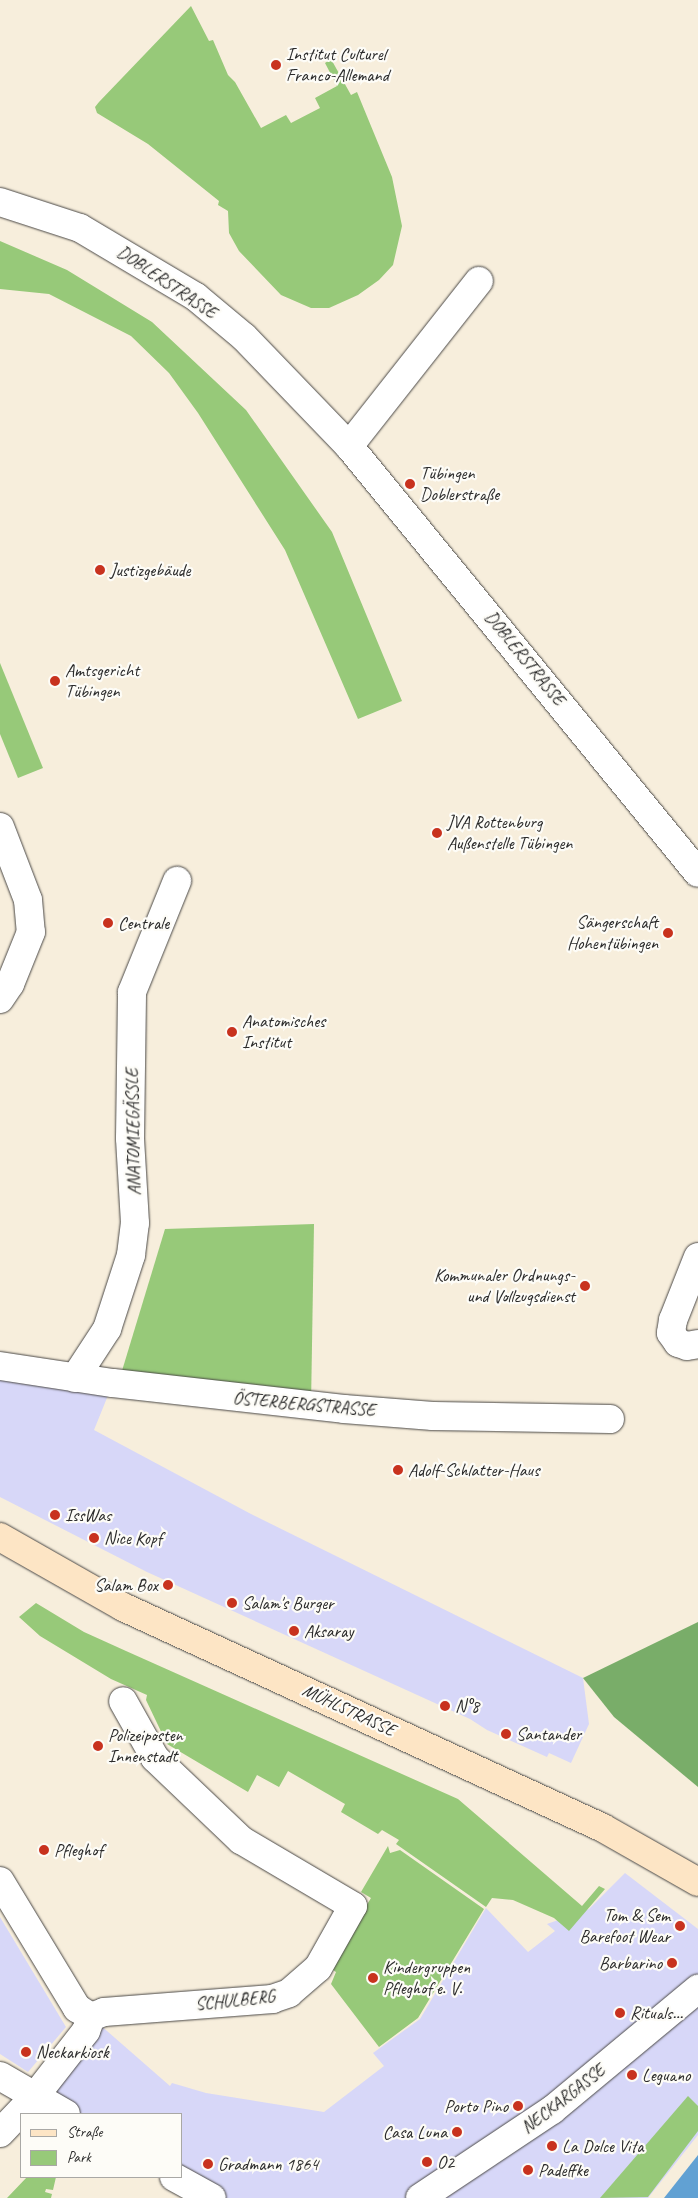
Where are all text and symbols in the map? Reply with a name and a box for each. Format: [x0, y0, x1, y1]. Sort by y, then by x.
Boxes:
place label: Institut Culturel Franco-Allemand [286, 44, 389, 86]
marker: Institut Culturel Franco-Allemand [270, 59, 282, 71]
street label: DOBLERSTRASSE [113, 241, 221, 323]
place label: Tübingen Doblerstraße [420, 463, 499, 506]
marker: Tübingen Doblerstraße [404, 478, 416, 490]
place label: Justizgebäude [110, 559, 190, 581]
marker: Justizgebäude [94, 564, 106, 576]
street label: DOBLERSTRASSE [480, 606, 570, 710]
place label: Amtsgericht Tübingen [65, 660, 139, 702]
marker: Amtsgericht Tübingen [49, 675, 61, 687]
place label: JVA Rottenburg Außenstelle Tübingen [447, 812, 572, 854]
marker: JVA Rottenburg Außenstelle Tübingen [431, 827, 443, 839]
place label: Centrale [118, 912, 169, 934]
place label: Sängerschaft Hohentübingen [567, 912, 658, 954]
marker: Centrale [102, 917, 114, 929]
marker: Sängerschaft Hohentübingen [662, 927, 674, 939]
place label: Anatomisches Institut [242, 1011, 325, 1054]
marker: Anatomisches Institut [226, 1026, 238, 1038]
street label: ANATOMIEGÄSSLE [121, 1068, 145, 1196]
place label: Kommunaler Ordnungs- und Vollzugsdienst [434, 1265, 575, 1308]
marker: Kommunaler Ordnungs- und Vollzugsdienst [579, 1280, 591, 1292]
street label: ÖSTERBERGSTRASSE [232, 1387, 376, 1421]
place label: Adolf-Schlatter-Haus [408, 1459, 539, 1481]
marker: Adolf-Schlatter-Haus [392, 1464, 404, 1476]
place label: IssWas [65, 1504, 111, 1526]
marker: IssWas [49, 1509, 61, 1521]
place label: Nice Kopf [104, 1527, 162, 1549]
marker: Nice Kopf [88, 1532, 100, 1544]
place label: Salam Box [94, 1574, 158, 1596]
marker: Salam Box [162, 1579, 174, 1591]
place label: Salam's Burger [242, 1592, 334, 1614]
marker: Salam's Burger [226, 1597, 238, 1609]
place label: Aksaray [304, 1620, 353, 1642]
marker: Aksaray [288, 1625, 300, 1637]
street label: MÜHLSTRASSE [299, 1679, 399, 1741]
place label: N°8 [455, 1695, 479, 1717]
marker: N°8 [439, 1700, 451, 1712]
place label: Santander [516, 1723, 581, 1745]
place label: Polizeiposten Innenstadt [108, 1725, 183, 1768]
marker: Santander [500, 1728, 512, 1740]
marker: Polizeiposten Innenstadt [92, 1740, 104, 1752]
place label: Pfleghof [54, 1839, 103, 1861]
marker: Pfleghof [38, 1844, 50, 1856]
place label: Tom & Sem Barefoot Wear [579, 1905, 670, 1948]
marker: Tom & Sem Barefoot Wear [674, 1920, 686, 1932]
place label: Barbarino [599, 1952, 662, 1974]
place label: Kindergruppen Pfleghof e. V. [383, 1957, 470, 2000]
marker: Barbarino [666, 1957, 678, 1969]
marker: Kindergruppen Pfleghof e. V. [367, 1972, 379, 1984]
street label: SCHULBERG [194, 1985, 276, 2015]
place label: Rituals... [630, 2002, 683, 2024]
marker: Rituals... [614, 2007, 626, 2019]
place label: Neckarkiosk [36, 2041, 108, 2063]
marker: Neckarkiosk [20, 2046, 32, 2058]
street label: NECKARGASSE [517, 2060, 609, 2138]
place label: Leguano [642, 2064, 690, 2086]
marker: Leguano [626, 2069, 638, 2081]
place label: Porto Pino [444, 2095, 508, 2117]
marker: Porto Pino [512, 2100, 524, 2112]
legend [20, 2113, 182, 2178]
place label: Casa Luna [384, 2121, 447, 2143]
text: Straße [67, 2123, 102, 2142]
marker: Casa Luna [451, 2126, 463, 2138]
place label: La Dolce Vita [562, 2135, 644, 2157]
marker: La Dolce Vita [546, 2140, 558, 2152]
text: Park [67, 2148, 91, 2167]
place label: O2 [437, 2151, 454, 2173]
place label: Gradmann 1864 [218, 2153, 318, 2175]
marker: O2 [421, 2156, 433, 2168]
marker: Gradmann 1864 [202, 2158, 214, 2170]
place label: Padeffke [538, 2159, 588, 2181]
marker: Padeffke [522, 2164, 534, 2176]

